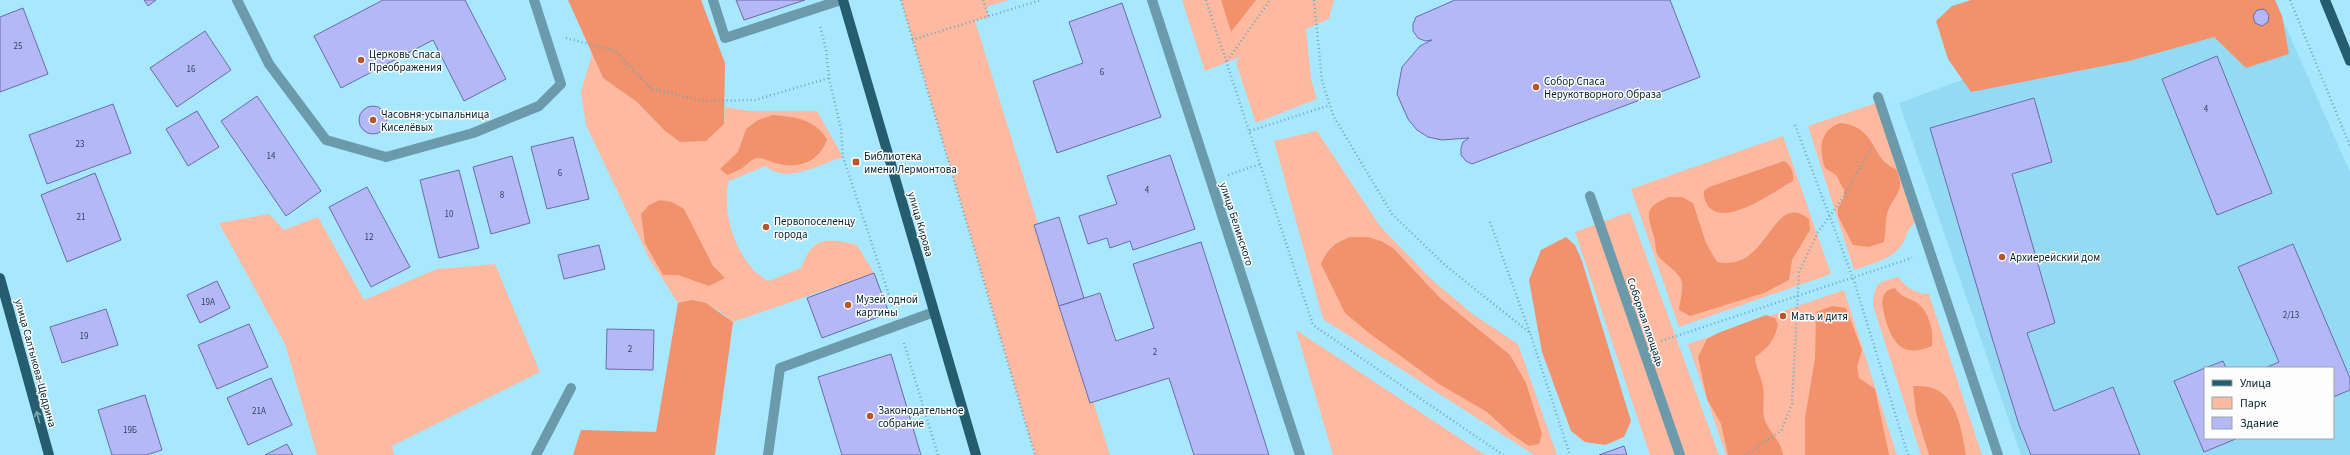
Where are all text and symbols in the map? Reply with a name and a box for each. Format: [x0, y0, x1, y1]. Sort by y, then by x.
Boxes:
house number: 25 [14, 40, 23, 53]
place label: Церковь Спаса Преображения [369, 47, 442, 75]
marker: Церковь Спаса Преображения [356, 55, 366, 65]
house number: 16 [187, 63, 196, 76]
house number: 6 [1100, 66, 1105, 79]
place label: Собор Спаса Нерукотворного Образа [1544, 74, 1661, 102]
marker: Собор Спаса Нерукотворного Образа [1531, 82, 1541, 92]
house number: 4 [2204, 103, 2209, 116]
place label: Часовня-усыпальница Киселёвых [381, 107, 489, 135]
marker: Часовня-усыпальница Киселёвых [368, 115, 378, 125]
house number: 23 [76, 138, 85, 151]
place label: Библиотека имени Лермонтова [864, 149, 957, 177]
house number: 14 [267, 150, 276, 163]
marker: Библиотека имени Лермонтова [851, 157, 861, 167]
house number: 6 [558, 167, 563, 180]
street label: улица Белинского [1216, 180, 1257, 268]
house number: 4 [1145, 184, 1150, 197]
house number: 8 [500, 189, 505, 202]
street label: улица Кирова [904, 190, 937, 258]
house number: 10 [445, 208, 454, 221]
house number: 21 [77, 211, 85, 224]
place label: Первопоселенцу города [774, 214, 855, 242]
marker: Первопоселенцу города [761, 222, 771, 232]
house number: 12 [365, 231, 374, 244]
place label: Архиерейский дом [2010, 250, 2100, 265]
marker: Архиерейский дом [1997, 252, 2007, 262]
street label: Соборная площадь [1623, 276, 1668, 369]
place label: Музей одной картины [856, 292, 918, 320]
house number: 19А [201, 296, 215, 309]
street label: улица Салтыкова-Щедрина [11, 297, 60, 429]
marker: Музей одной картины [843, 300, 853, 310]
place label: Мать и дитя [1791, 309, 1848, 324]
house number: 2/13 [2283, 309, 2300, 322]
marker: Мать и дитя [1778, 311, 1788, 321]
house number: 19 [80, 330, 89, 343]
house number: 2 [628, 343, 633, 356]
house number: 2 [1153, 346, 1158, 359]
legend [2204, 367, 2334, 439]
text: Улица [2240, 375, 2271, 392]
text: Парк [2240, 395, 2266, 412]
place label: Законодательное собрание [878, 403, 964, 431]
house number: 21А [252, 405, 266, 418]
one-way arrow [34, 411, 41, 424]
marker: Законодательное собрание [865, 411, 875, 421]
text: Здание [2240, 415, 2279, 432]
house number: 19Б [123, 424, 137, 437]

